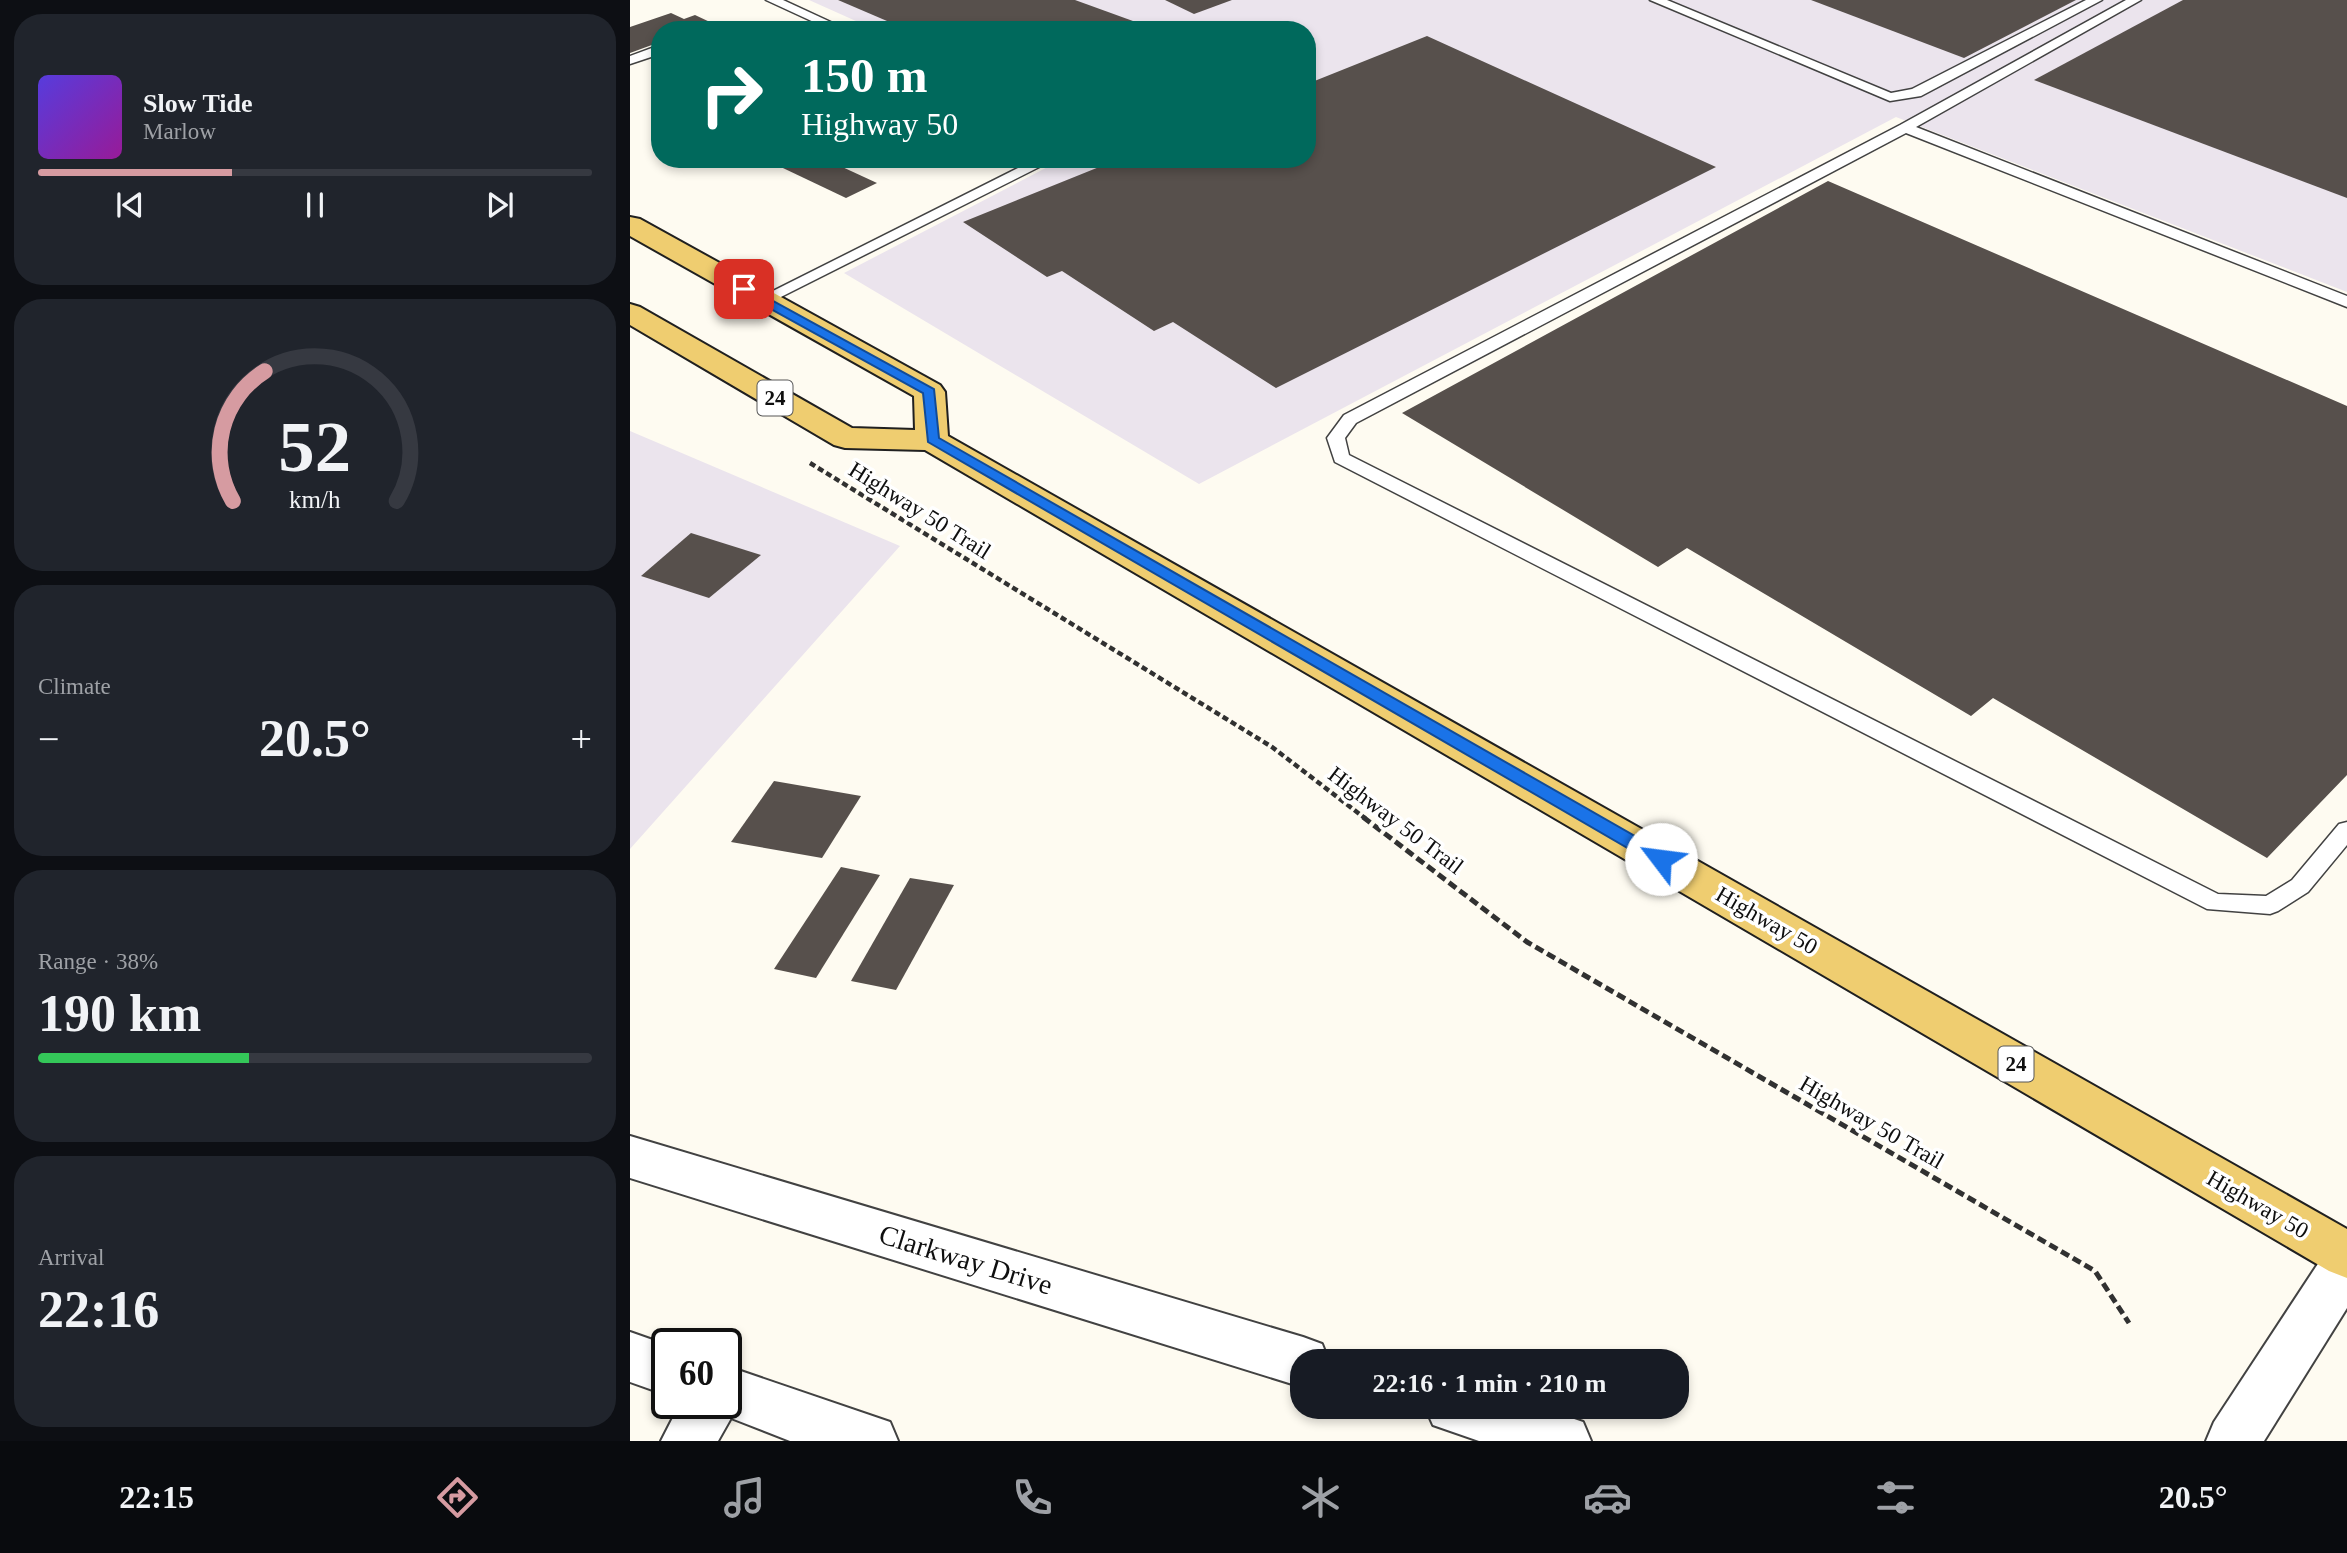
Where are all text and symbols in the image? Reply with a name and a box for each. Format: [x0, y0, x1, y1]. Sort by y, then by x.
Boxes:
text: 150 m [801, 48, 928, 103]
icon: right [686, 49, 777, 140]
text: Slow Tide [143, 89, 253, 118]
text: Highway 50 [801, 106, 958, 142]
text: Marlow [143, 119, 216, 144]
icon: previous [111, 186, 149, 224]
icon: pause [296, 186, 334, 224]
icon: next [481, 186, 519, 224]
pin [714, 259, 774, 319]
icon: arrive [725, 270, 763, 308]
road number: 24 [758, 380, 792, 416]
text: 52 [279, 407, 351, 488]
street label: Highway 50 Trail [844, 457, 995, 564]
text: km/h [289, 486, 341, 513]
text: Climate [38, 674, 111, 699]
text: 20.5° [259, 710, 371, 767]
text: − [38, 718, 59, 760]
text: + [571, 718, 592, 760]
street label: Highway 50 Trail [1323, 762, 1468, 879]
position arrow [1624, 822, 1698, 896]
street label: Highway 50 [1712, 881, 1822, 960]
text: Range · 38% [38, 949, 158, 974]
text: 190 km [38, 985, 201, 1042]
road number: 24 [1998, 1046, 2034, 1082]
street label: Highway 50 Trail [1795, 1071, 1948, 1174]
street label: Highway 50 [2203, 1165, 2313, 1244]
street label: Clarkway Drive [875, 1218, 1056, 1301]
text: Arrival [38, 1245, 104, 1270]
text: 22:16 [38, 1281, 159, 1338]
speed limit sign: 60 [651, 1328, 742, 1419]
text: 22:16 · 1 min · 210 m [1373, 1369, 1607, 1398]
icon: directions [433, 1473, 482, 1522]
icon: music [720, 1473, 769, 1522]
icon: phone [1008, 1473, 1057, 1522]
icon: climate [1296, 1473, 1345, 1522]
icon: car [1583, 1473, 1632, 1522]
icon: filters [1871, 1473, 1920, 1522]
text: 22:15 [119, 1479, 194, 1515]
text: 20.5° [2159, 1479, 2228, 1515]

